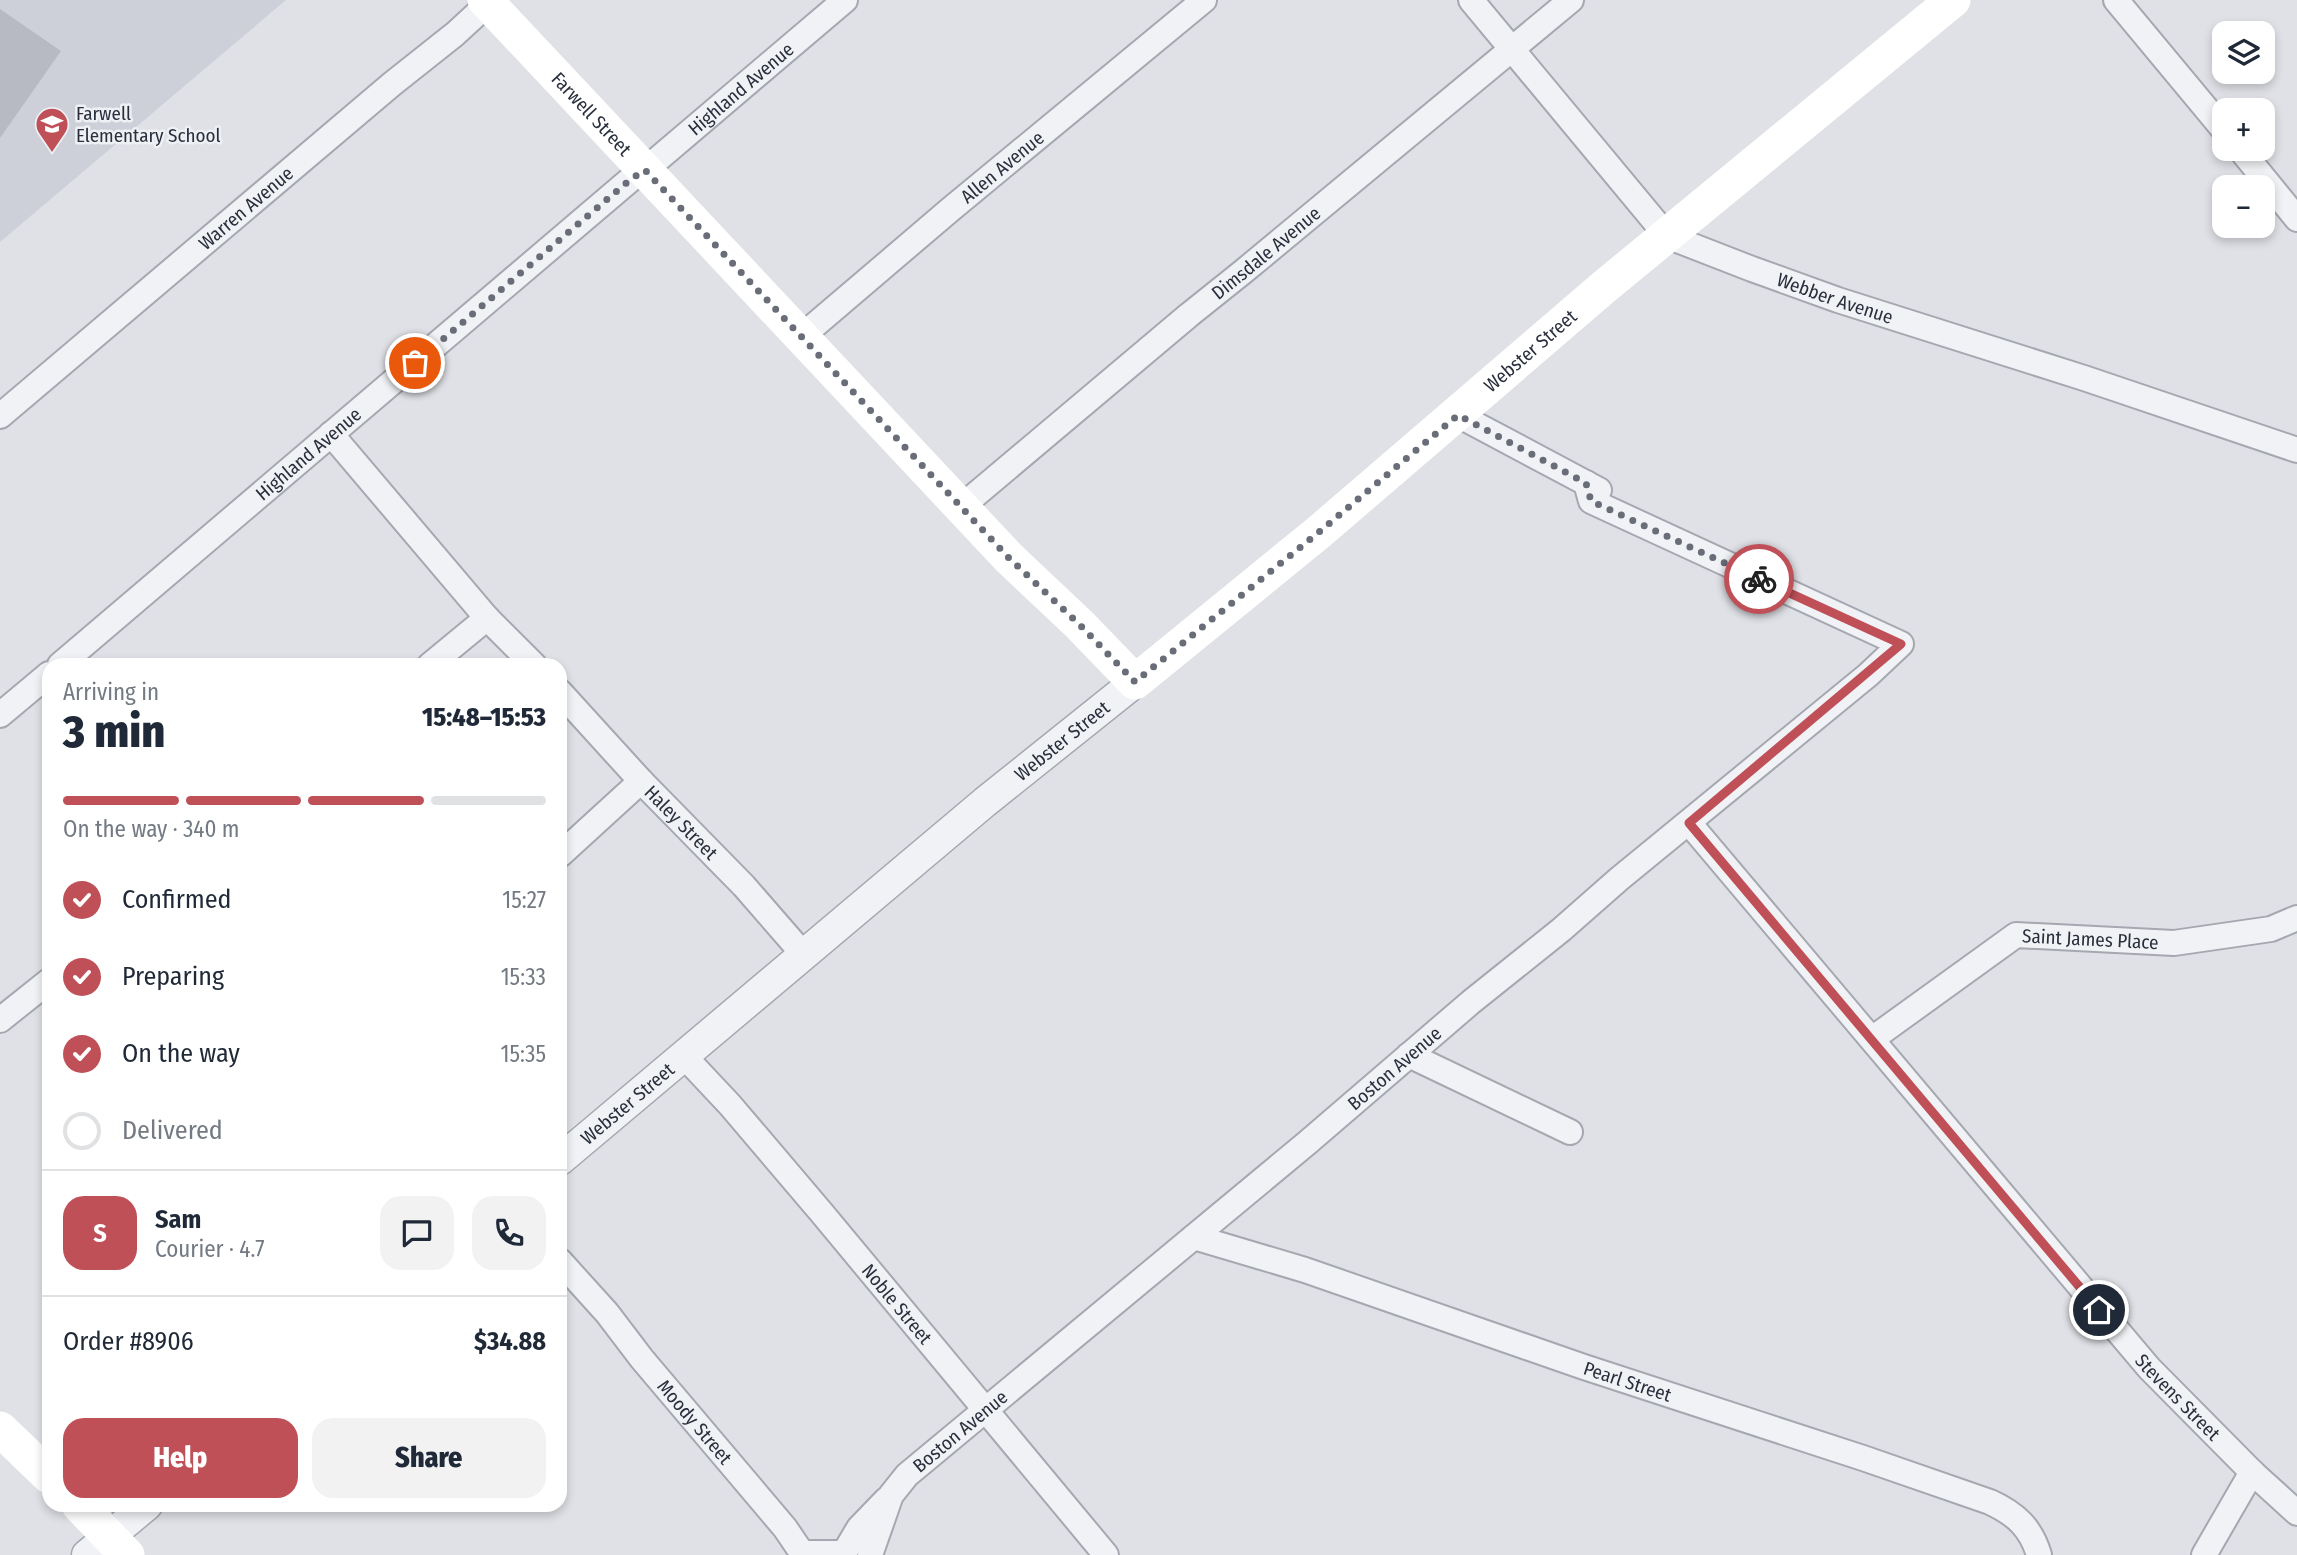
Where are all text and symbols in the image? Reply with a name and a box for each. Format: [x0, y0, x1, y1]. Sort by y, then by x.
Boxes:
map controls [2212, 21, 2275, 238]
button: layers [2212, 21, 2275, 84]
street label: Highland Avenue [683, 37, 798, 140]
street label: Farwell Street [547, 67, 637, 161]
button: + [2212, 98, 2275, 161]
place label: Farwell Elementary School [76, 102, 221, 147]
school or university icon: Farwell Elementary School [33, 105, 71, 154]
street label: Allen Avenue [956, 126, 1048, 208]
street label: Warren Avenue [194, 161, 298, 254]
button: − [2212, 175, 2275, 238]
street label: Dimsdale Avenue [1207, 201, 1325, 304]
street label: Webber Avenue [1774, 267, 1896, 328]
street label: Webster Street [1479, 304, 1582, 397]
pin [385, 333, 445, 393]
icon: bag [396, 344, 434, 382]
street label: Highland Avenue [251, 402, 366, 505]
courier [1724, 544, 1794, 614]
icon: bike [1740, 560, 1778, 598]
text: Arriving in [63, 678, 159, 706]
street label: Webster Street [1010, 695, 1114, 785]
text: 15:48–15:53 [422, 702, 546, 733]
text: 3 min [63, 704, 165, 759]
street label: Haley Street [640, 780, 723, 865]
text: On the way · 340 m [63, 815, 239, 843]
icon: check [63, 881, 101, 919]
text: Confirmed [122, 884, 232, 915]
text: 15:27 [502, 886, 546, 914]
street label: Saint James Place [2022, 924, 2159, 954]
icon: check [63, 958, 101, 996]
text: Preparing [122, 961, 224, 992]
text: 15:33 [501, 963, 546, 991]
street label: Boston Avenue [1343, 1021, 1446, 1115]
icon: check [63, 1035, 101, 1073]
text: On the way [122, 1038, 240, 1069]
text: 15:35 [500, 1040, 546, 1068]
street label: Webster Street [576, 1057, 679, 1149]
text: Delivered [122, 1115, 223, 1146]
button: chat [380, 1196, 454, 1270]
button: phone [472, 1196, 546, 1270]
text: Sam [155, 1204, 201, 1235]
text: S [93, 1218, 107, 1249]
text: Courier · 4.7 [155, 1235, 265, 1263]
street label: Noble Street [857, 1259, 938, 1349]
pin [2069, 1280, 2129, 1340]
icon: home [2080, 1291, 2118, 1329]
text: Order #8906 [63, 1326, 194, 1357]
text: $34.88 [474, 1326, 546, 1357]
street label: Stevens Street [2130, 1349, 2226, 1445]
street label: Pearl Street [1581, 1356, 1675, 1406]
street label: Moody Street [653, 1375, 738, 1469]
street label: Boston Avenue [908, 1385, 1012, 1477]
button: Help [63, 1418, 298, 1498]
button: Share [312, 1418, 546, 1498]

